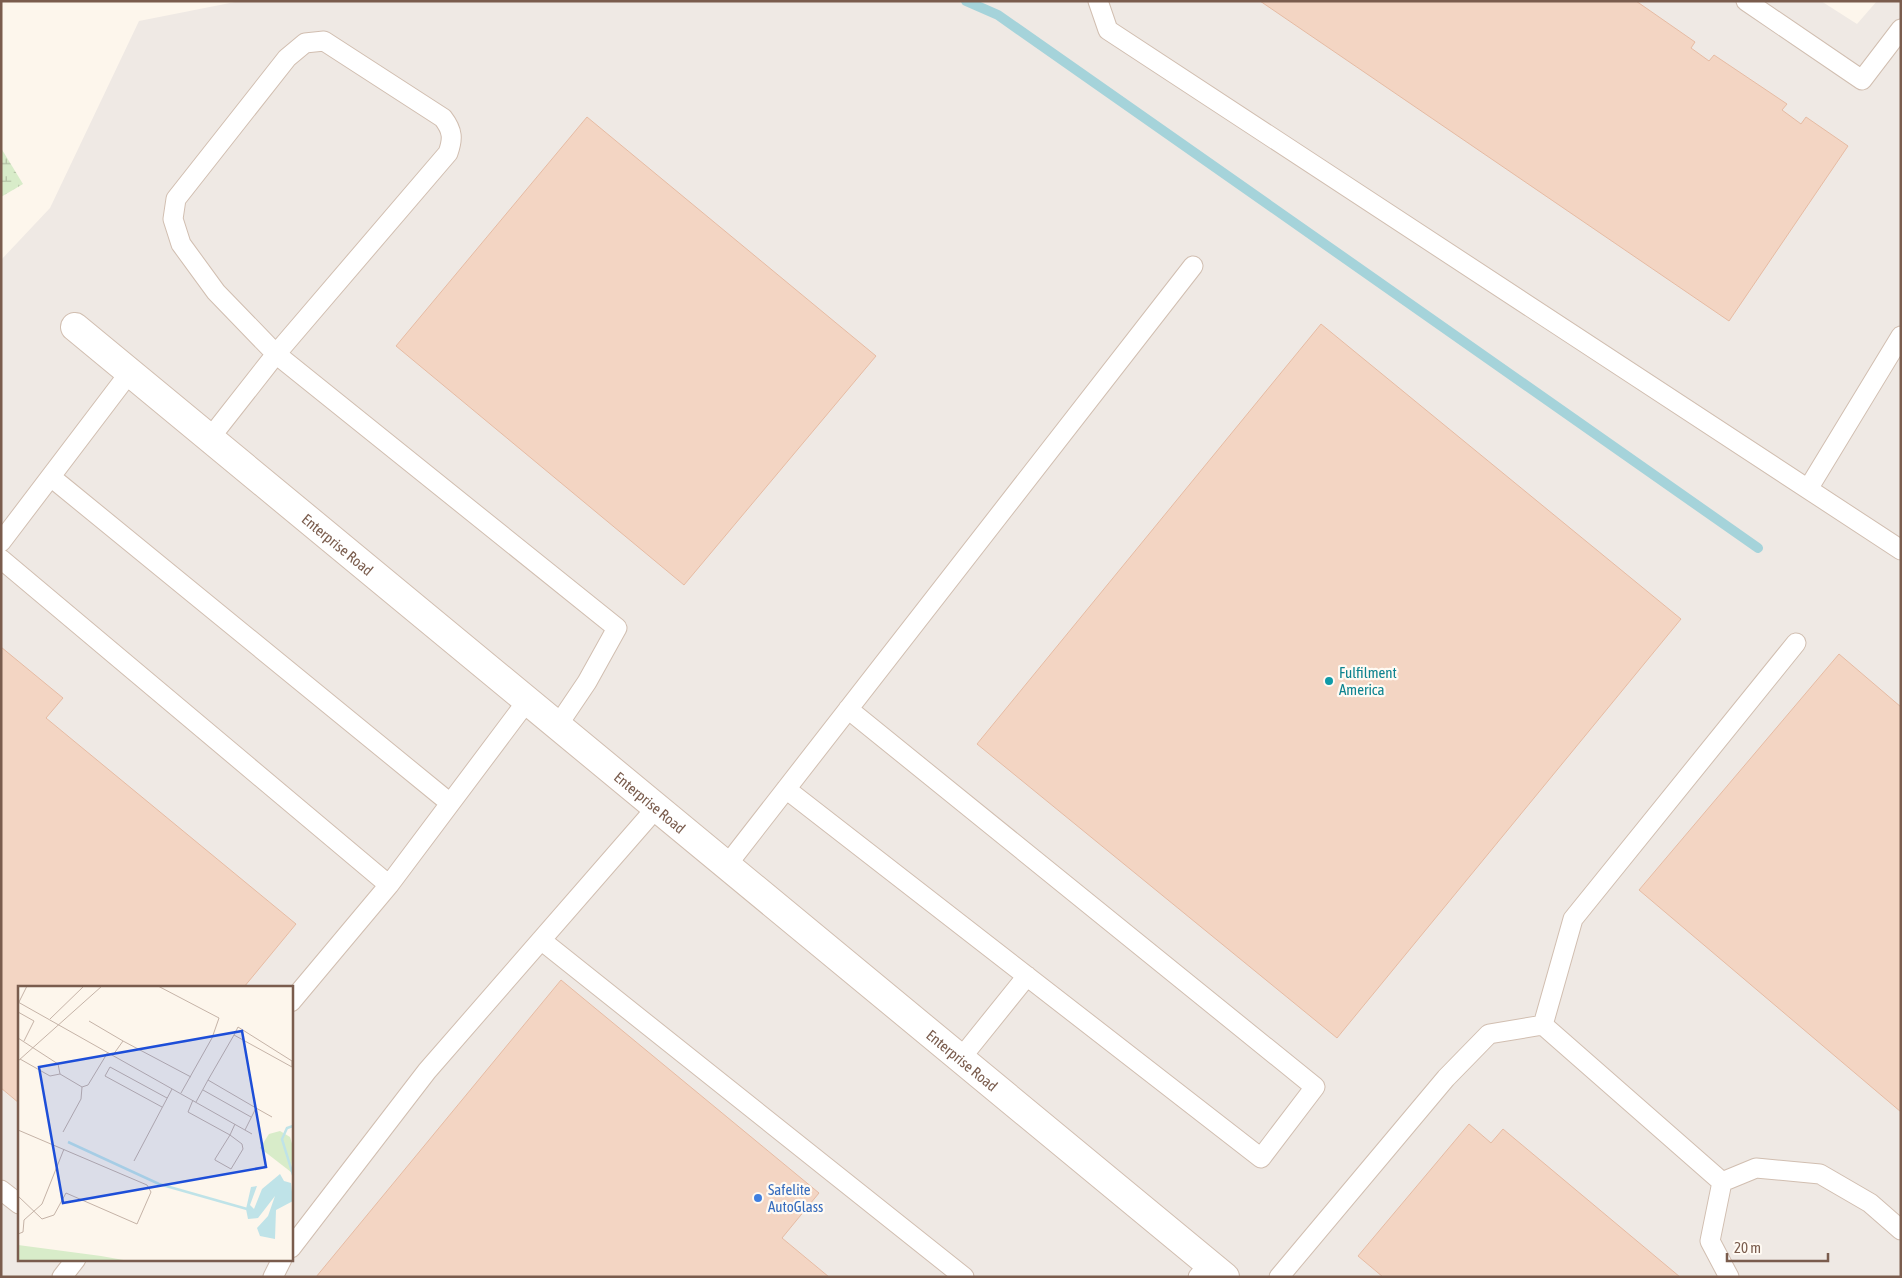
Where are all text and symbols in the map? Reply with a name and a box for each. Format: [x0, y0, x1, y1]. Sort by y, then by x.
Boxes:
street label: Enterprise Road [299, 510, 377, 578]
place label: Fulfilment America [1339, 664, 1397, 698]
marker: Fulfilment America [1323, 675, 1335, 687]
street label: Enterprise Road [611, 768, 689, 836]
inset map [18, 986, 292, 1260]
street label: Enterprise Road [923, 1026, 1001, 1094]
place label: Safelite AutoGlass [768, 1181, 823, 1215]
marker: Safelite AutoGlass [752, 1192, 764, 1204]
scale bar [1727, 1230, 1828, 1262]
text: 20 m [1734, 1239, 1761, 1256]

